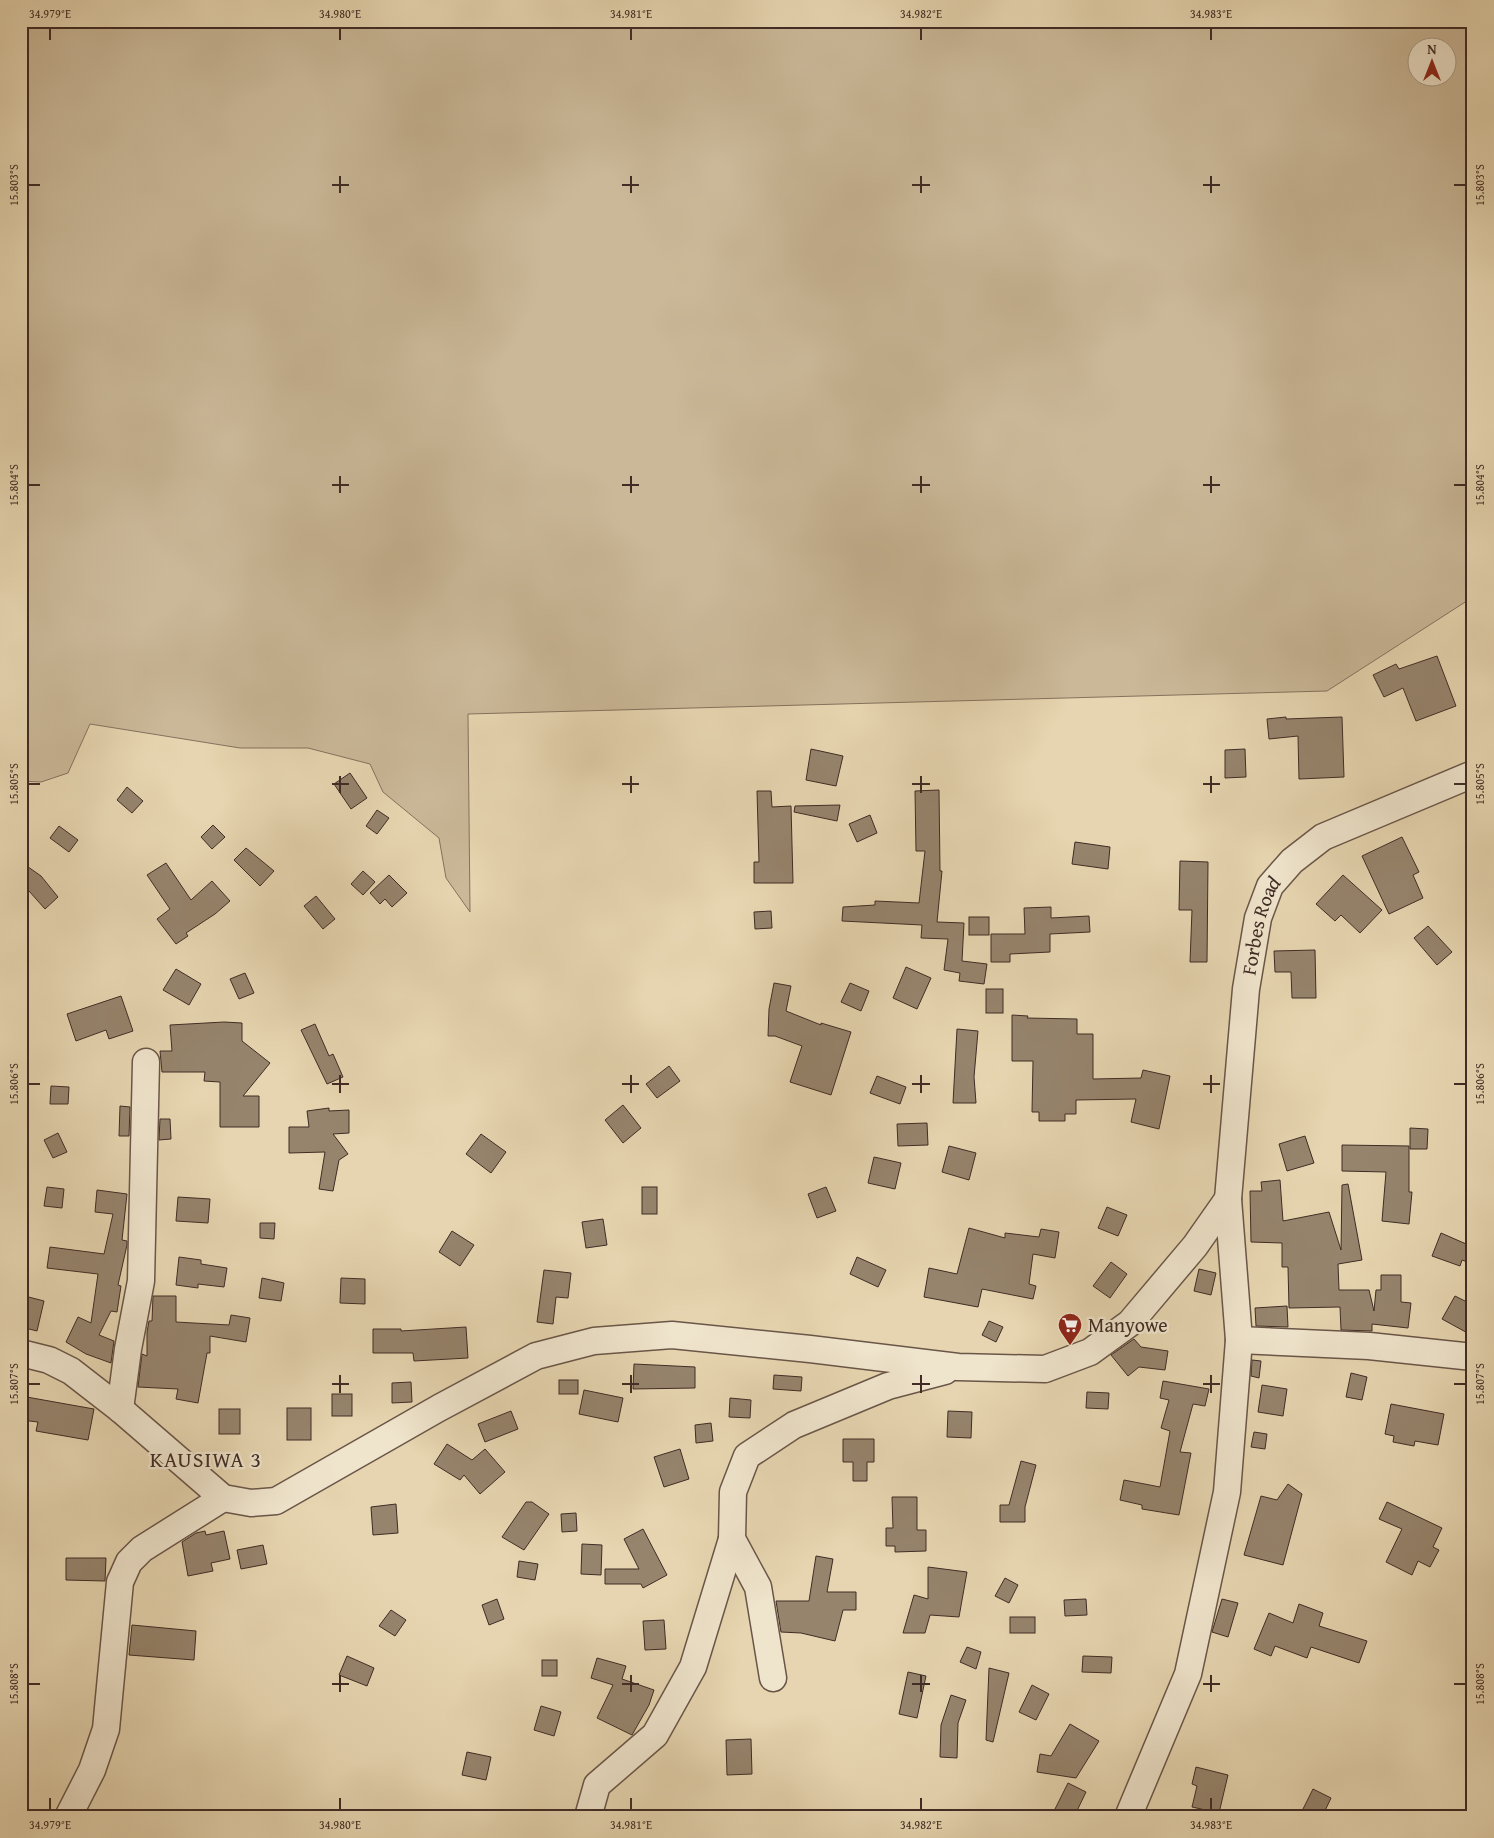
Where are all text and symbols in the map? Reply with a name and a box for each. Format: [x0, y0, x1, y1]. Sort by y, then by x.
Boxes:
text: 34.979°E [29, 5, 71, 22]
text: 34.980°E [319, 5, 361, 22]
text: 34.981°E [610, 5, 652, 22]
text: 34.982°E [900, 5, 942, 22]
text: 34.983°E [1190, 5, 1232, 22]
north arrow [1406, 38, 1456, 88]
text: N [1427, 39, 1437, 59]
text: 15.803°S [5, 164, 22, 206]
text: 15.803°S [1471, 164, 1488, 206]
text: 15.804°S [5, 464, 22, 506]
text: 15.804°S [1471, 464, 1488, 506]
text: 15.805°S [5, 763, 22, 805]
text: 15.805°S [1471, 763, 1488, 805]
street label: Forbes Road [1234, 869, 1287, 977]
text: 15.806°S [5, 1063, 22, 1105]
text: 15.806°S [1471, 1063, 1488, 1105]
place label: Manyowe [1088, 1310, 1168, 1339]
supermarket icon: Manyowe [1057, 1312, 1083, 1346]
text: 15.807°S [5, 1363, 22, 1405]
text: 15.807°S [1471, 1363, 1488, 1405]
district label: KAUSIWA 3 [150, 1443, 262, 1475]
text: 15.808°S [5, 1663, 22, 1705]
text: 15.808°S [1471, 1663, 1488, 1705]
text: 34.979°E [29, 1816, 71, 1833]
text: 34.980°E [319, 1816, 361, 1833]
text: 34.981°E [610, 1816, 652, 1833]
text: 34.982°E [900, 1816, 942, 1833]
text: 34.983°E [1190, 1816, 1232, 1833]

